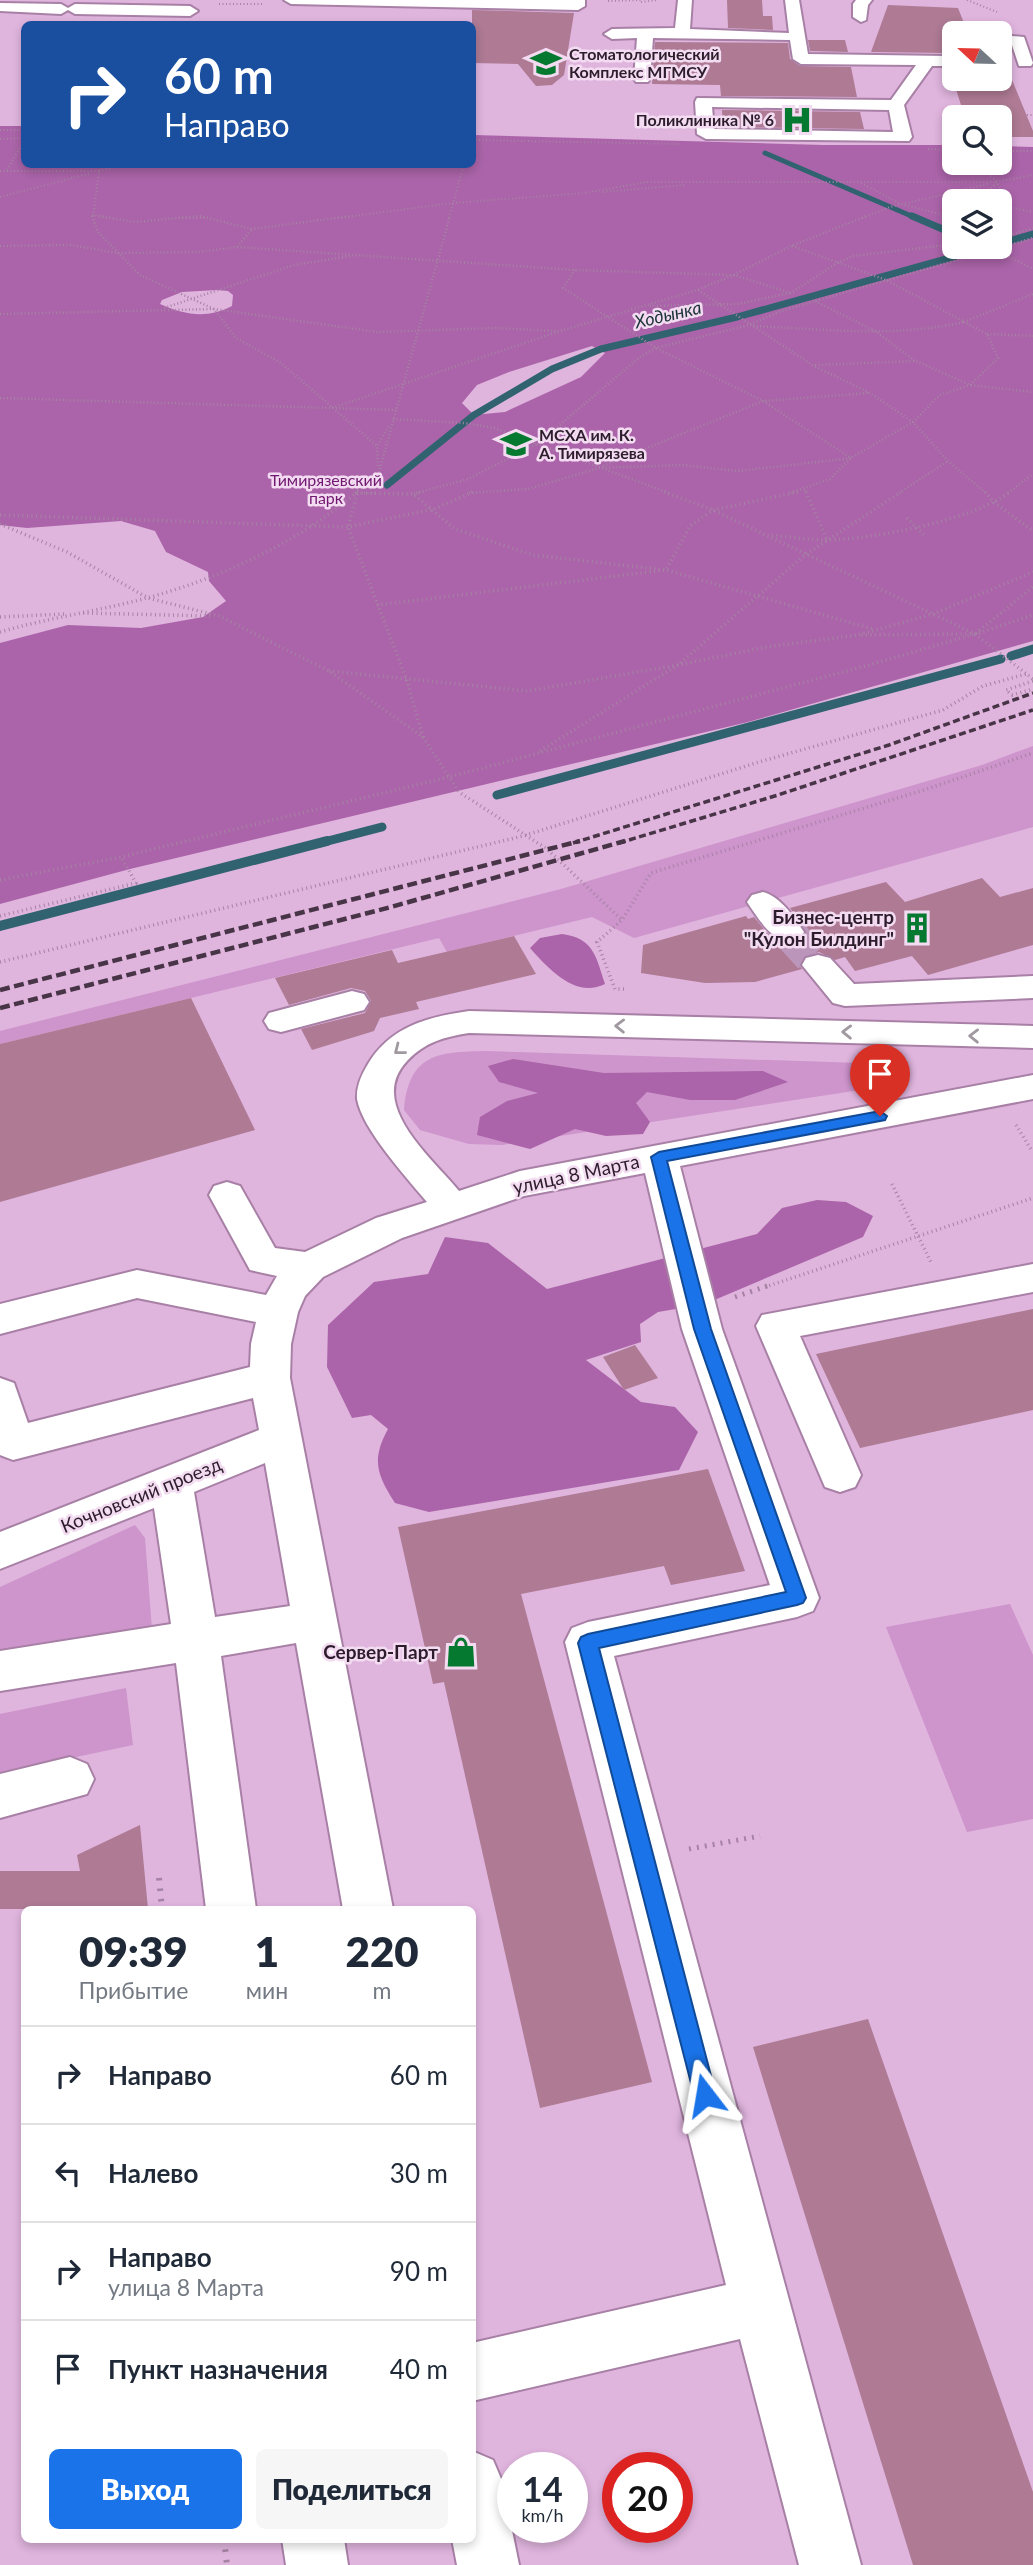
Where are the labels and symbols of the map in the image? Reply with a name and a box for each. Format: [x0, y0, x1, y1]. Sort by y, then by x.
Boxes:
north arrow [942, 21, 1012, 91]
place label: Стоматологический Комплекс МГМСУ [569, 44, 720, 81]
school or university icon: Стоматологический Комплекс МГМСУ [529, 46, 563, 80]
hospital icon: Поликлиника № 6 [780, 103, 814, 137]
place label: Поликлиника № 6 [636, 110, 774, 129]
water label: Ходынка [631, 296, 703, 333]
place label: МСХА им. К. А. Тимирязева [538, 425, 645, 462]
school or university icon: МСХА им. К. А. Тимирязева [499, 427, 533, 461]
park label: Тимирязевский парк [270, 470, 382, 507]
place label: Бизнес-центр "Кулон Билдинг" [744, 905, 894, 950]
building icon: Бизнес-центр "Кулон Билдинг" [900, 911, 934, 945]
one-way arrow [614, 1018, 624, 1034]
one-way arrow [841, 1024, 852, 1039]
one-way arrow [968, 1028, 979, 1043]
one-way arrow [395, 1042, 407, 1055]
pin [850, 1044, 910, 1116]
street label: улица 8 Марта [511, 1149, 641, 1198]
street label: Кочновский проезд [57, 1452, 225, 1537]
shop icon: Сервер-Парт [444, 1635, 478, 1669]
place label: Сервер-Парт [323, 1640, 438, 1663]
position arrow [668, 2058, 742, 2132]
speed limit sign: 20 [602, 2452, 693, 2543]

